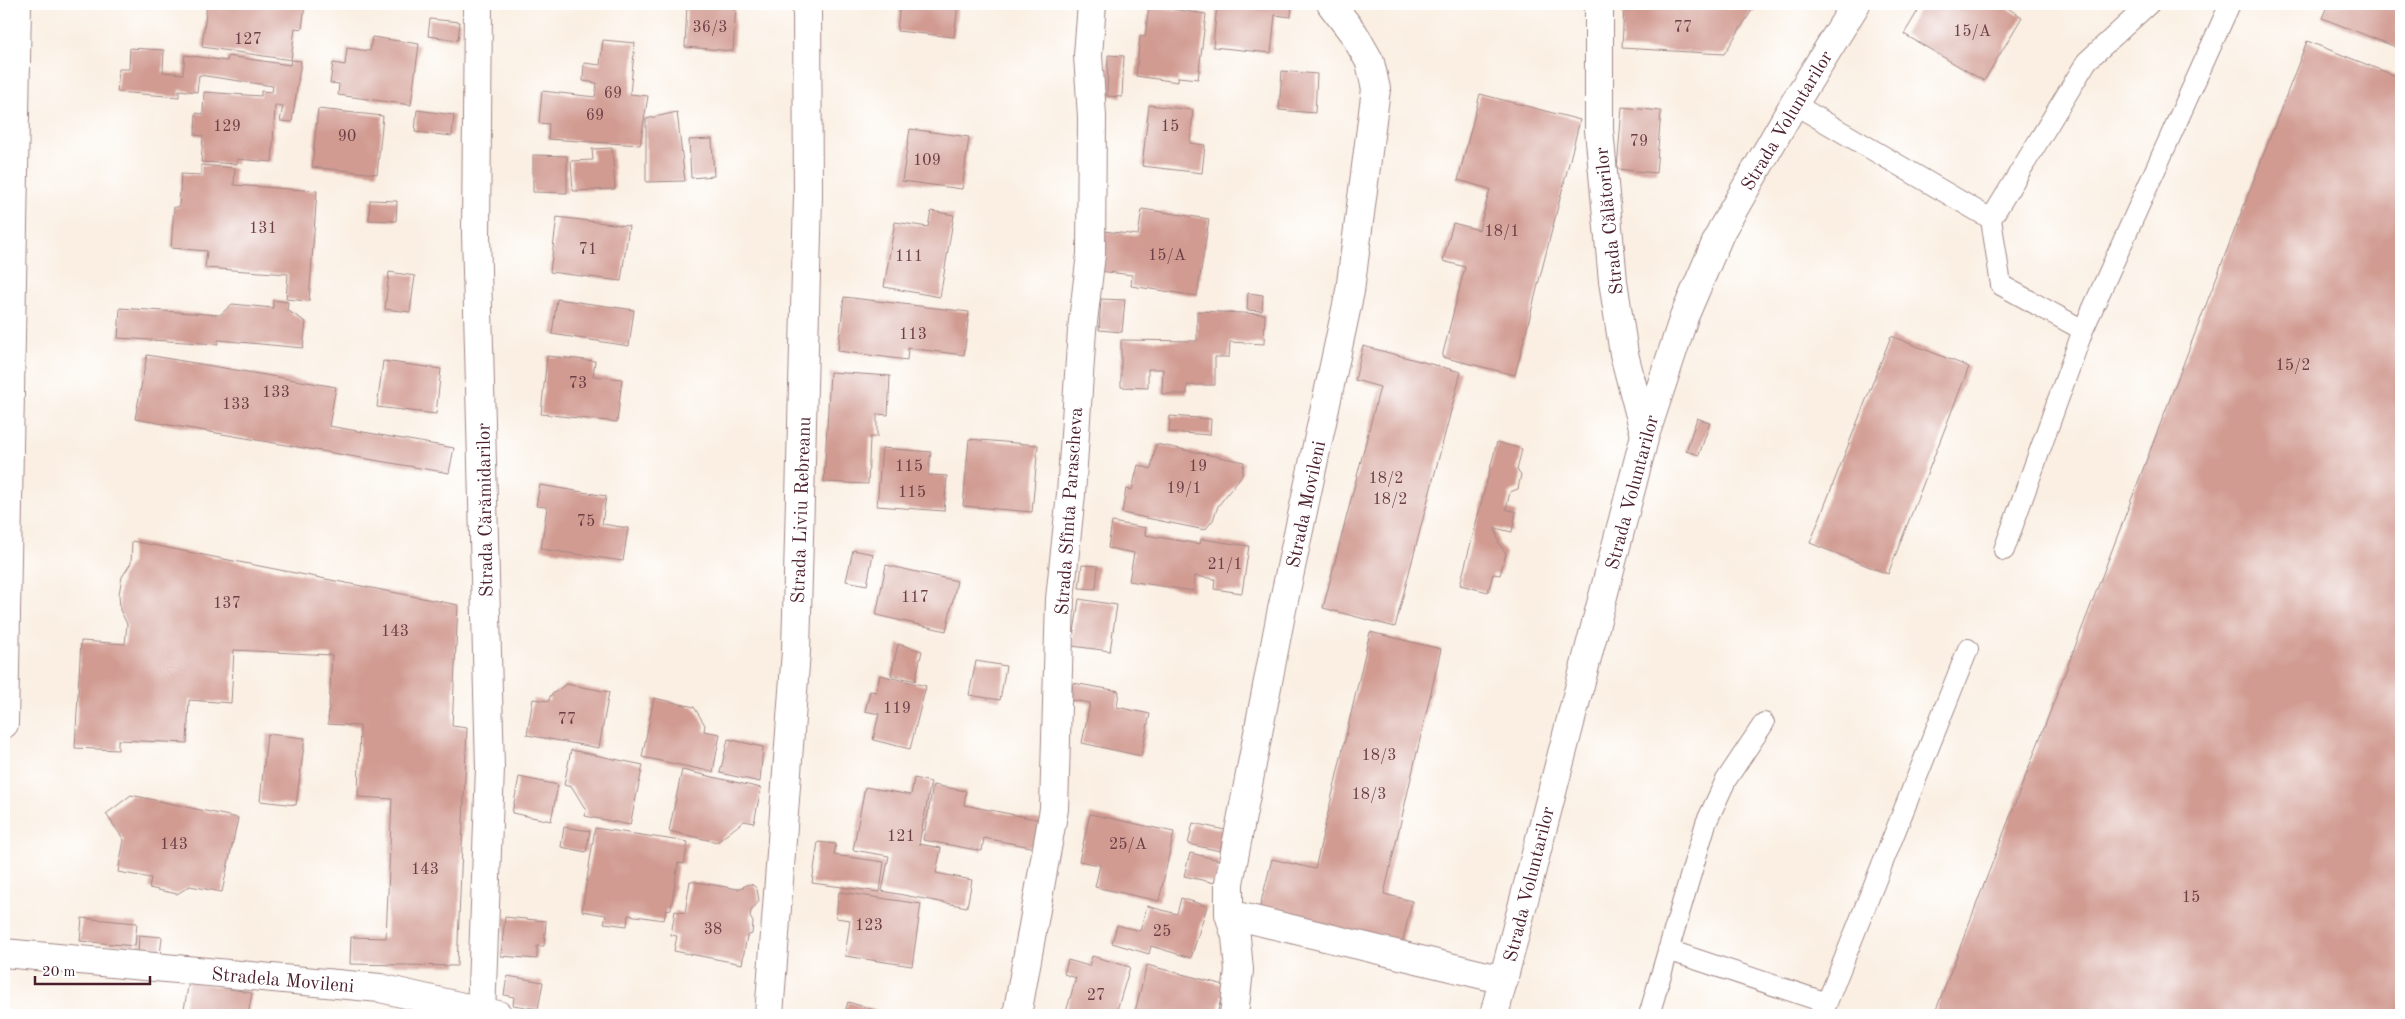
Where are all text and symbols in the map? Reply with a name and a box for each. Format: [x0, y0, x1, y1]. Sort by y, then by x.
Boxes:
house number: 36/3 [692, 20, 728, 36]
house number: 77 [1674, 20, 1692, 36]
house number: 15/A [1953, 24, 1991, 40]
house number: 127 [234, 32, 262, 48]
street label: Strada Voluntarilor [1739, 48, 1837, 194]
house number: 69 [604, 86, 622, 102]
house number: 69 [586, 108, 604, 124]
house number: 129 [213, 119, 241, 135]
house number: 15 [1161, 119, 1179, 135]
house number: 90 [338, 129, 356, 145]
house number: 79 [1630, 134, 1648, 150]
street label: Strada Călătorilor [1593, 146, 1628, 295]
house number: 109 [913, 153, 941, 169]
house number: 131 [249, 221, 277, 237]
house number: 18/1 [1484, 224, 1520, 240]
house number: 71 [579, 242, 597, 258]
house number: 15/A [1148, 248, 1186, 264]
house number: 111 [895, 249, 923, 265]
house number: 113 [899, 327, 927, 343]
house number: 15/2 [2275, 358, 2311, 374]
house number: 73 [569, 376, 587, 392]
house number: 133 [262, 385, 290, 401]
house number: 133 [222, 397, 250, 413]
street label: Strada Sfînta Parascheva [1054, 406, 1087, 616]
street label: Strada Voluntarilor [1604, 413, 1663, 572]
street label: Strada Liviu Rebreanu [790, 416, 815, 604]
street label: Strada Cărămidarilor [475, 422, 498, 597]
street label: Strada Movileni [1285, 439, 1330, 570]
house number: 115 [895, 459, 923, 475]
house number: 19 [1189, 459, 1207, 475]
house number: 18/2 [1368, 471, 1404, 487]
house number: 19/1 [1166, 481, 1202, 497]
house number: 115 [898, 485, 926, 501]
house number: 18/2 [1372, 492, 1408, 508]
house number: 75 [577, 514, 595, 530]
house number: 21/1 [1207, 557, 1243, 573]
house number: 117 [901, 590, 929, 606]
house number: 137 [213, 596, 241, 612]
house number: 143 [381, 624, 409, 640]
house number: 119 [883, 701, 911, 717]
house number: 77 [558, 712, 576, 728]
house number: 18/3 [1361, 748, 1397, 764]
house number: 18/3 [1351, 787, 1387, 803]
street label: Strada Voluntarilor [1502, 805, 1559, 964]
house number: 121 [887, 829, 915, 845]
house number: 143 [160, 837, 188, 853]
house number: 25/A [1109, 837, 1147, 853]
house number: 143 [411, 862, 439, 878]
house number: 15 [2182, 890, 2200, 906]
house number: 123 [855, 918, 883, 934]
house number: 38 [704, 922, 722, 938]
house number: 25 [1153, 924, 1171, 940]
scale bar [35, 954, 150, 986]
text: 20 m [42, 965, 76, 980]
street label: Stradela Movileni [211, 966, 355, 997]
house number: 27 [1087, 988, 1105, 1004]

